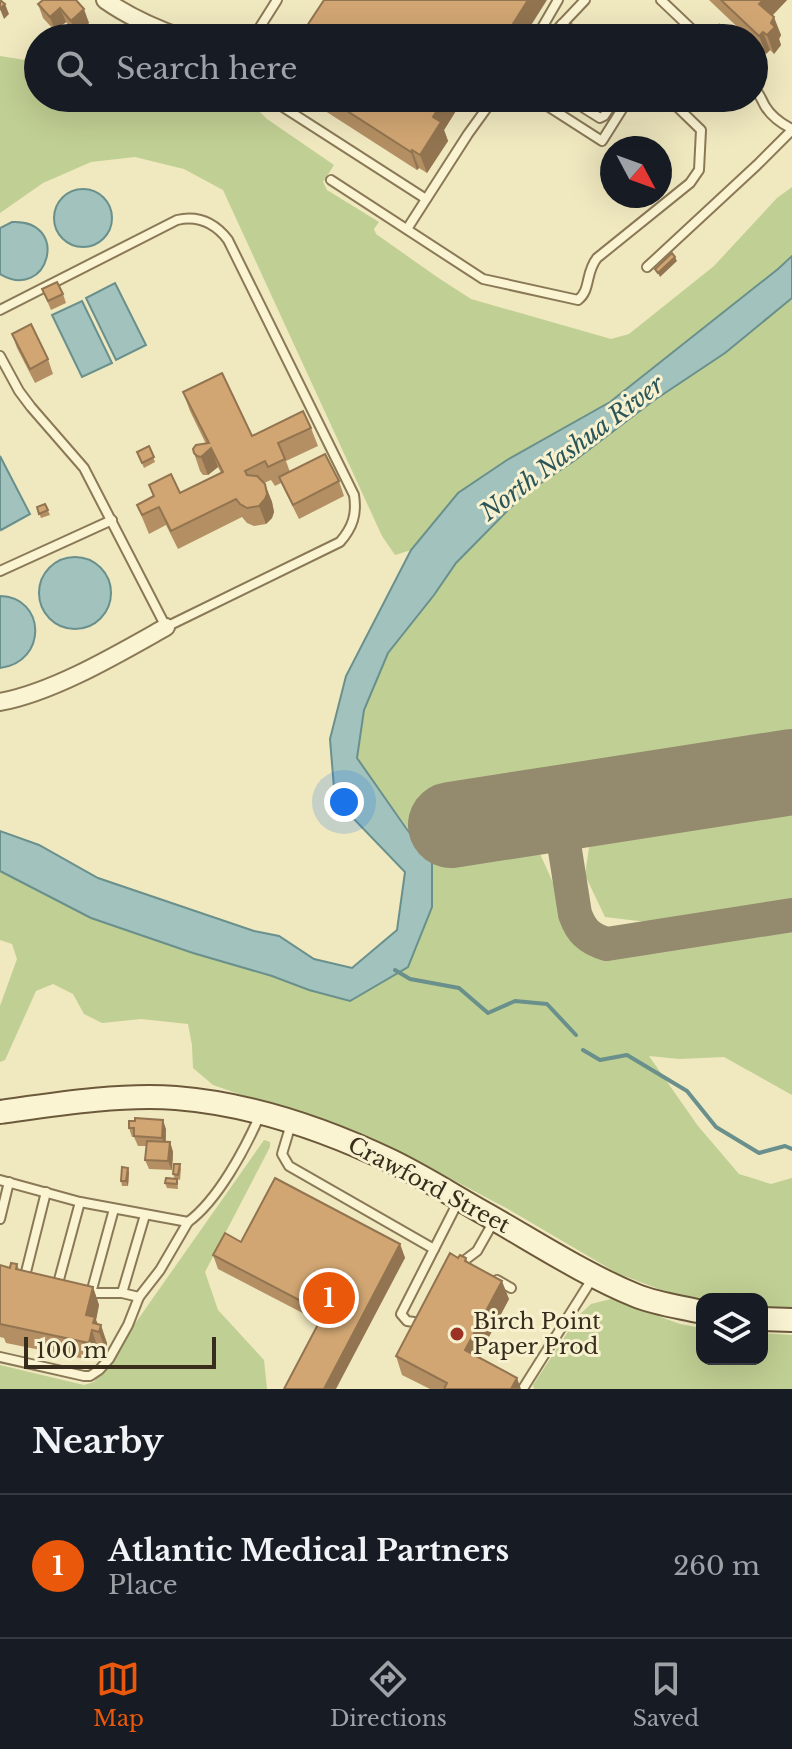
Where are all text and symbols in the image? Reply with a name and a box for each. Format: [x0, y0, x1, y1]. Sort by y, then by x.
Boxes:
search box [24, 24, 768, 112]
icon: search [52, 46, 96, 90]
text: Search here [116, 50, 297, 87]
north arrow [600, 136, 672, 208]
water label: North Nashua River [474, 369, 670, 527]
your location [324, 782, 364, 822]
street label: Crawford Street [343, 1131, 515, 1239]
pin: 1 [303, 1268, 355, 1328]
map controls [696, 1293, 768, 1365]
button: layers [696, 1293, 768, 1365]
place label: Birch Point Paper Prod [473, 1308, 601, 1360]
marker: Birch Point Paper Prod [448, 1325, 466, 1343]
scale bar [24, 1333, 216, 1369]
text: 100 m [36, 1337, 107, 1364]
text: Nearby [32, 1420, 164, 1462]
text: Atlantic Medical Partners [108, 1532, 509, 1569]
text: 1 [52, 1550, 64, 1582]
text: 260 m [673, 1550, 760, 1582]
text: Place [108, 1569, 178, 1601]
tab: Map [93, 1657, 144, 1732]
tab: Directions [330, 1657, 447, 1732]
tab: Saved [633, 1657, 699, 1732]

